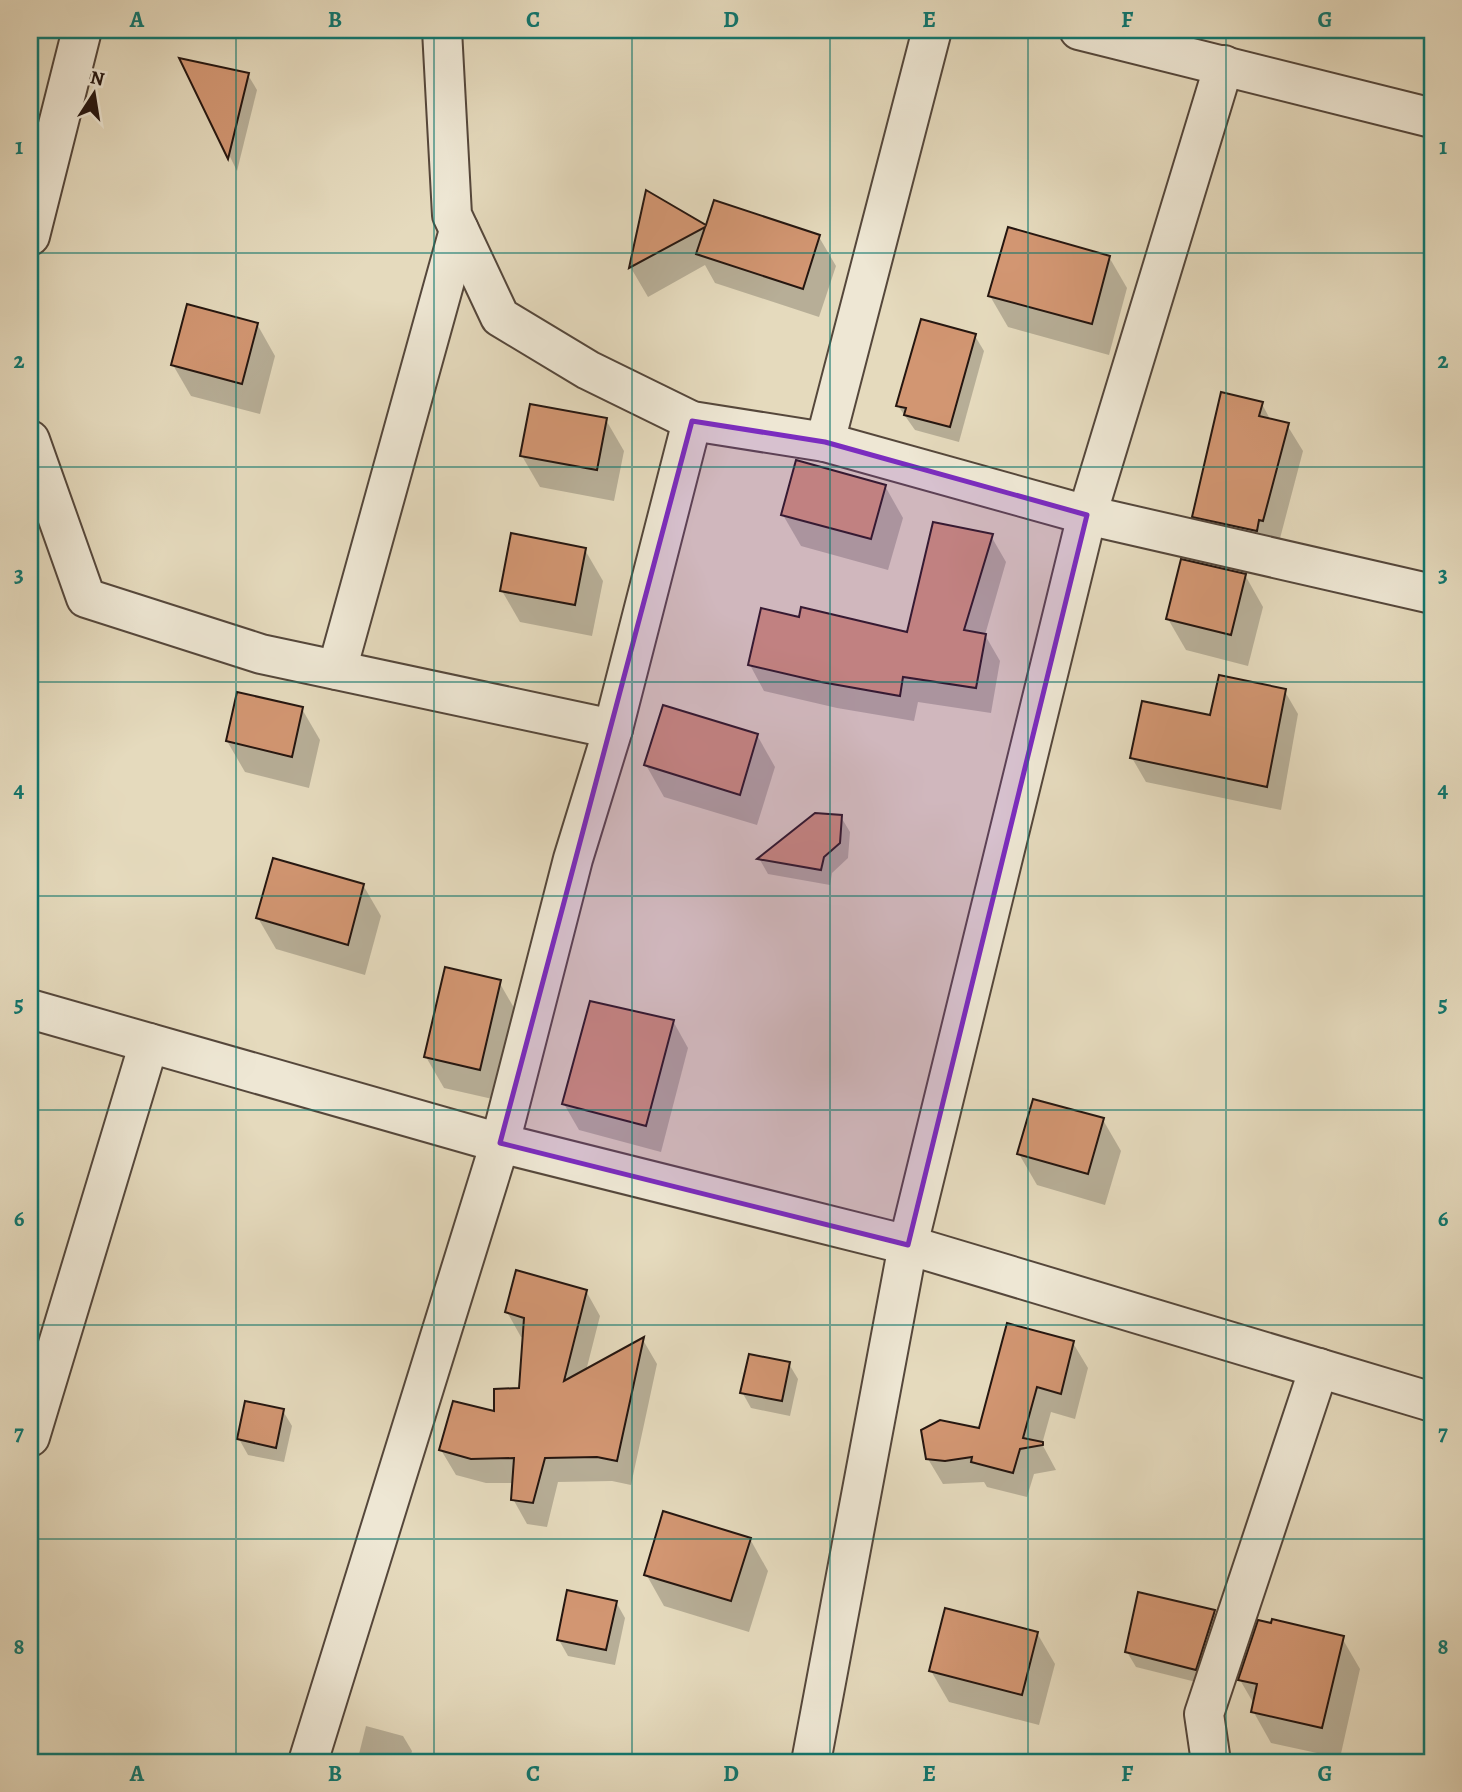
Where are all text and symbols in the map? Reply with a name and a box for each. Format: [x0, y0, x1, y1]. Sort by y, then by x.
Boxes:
text: A [129, 4, 145, 35]
text: B [328, 4, 342, 35]
text: C [526, 4, 540, 35]
text: D [723, 4, 739, 35]
text: E [922, 4, 936, 35]
text: F [1121, 4, 1134, 35]
text: G [1317, 4, 1333, 35]
north arrow [60, 60, 130, 130]
text: N [88, 64, 107, 93]
text: 1 [15, 131, 23, 162]
text: 1 [1439, 131, 1447, 162]
text: 2 [13, 345, 25, 376]
text: 2 [1437, 345, 1449, 376]
text: 3 [14, 559, 24, 590]
text: 3 [1438, 559, 1448, 590]
text: 4 [14, 774, 25, 805]
text: 4 [1438, 774, 1449, 805]
text: 5 [14, 988, 24, 1019]
text: 5 [1438, 988, 1448, 1019]
text: 6 [14, 1203, 25, 1234]
text: 6 [1438, 1203, 1449, 1234]
text: 7 [14, 1417, 24, 1448]
text: 7 [1438, 1417, 1448, 1448]
text: 8 [13, 1631, 25, 1662]
text: 8 [1437, 1631, 1449, 1662]
text: A [129, 1758, 145, 1789]
text: B [328, 1758, 342, 1789]
text: C [526, 1758, 540, 1789]
text: D [723, 1758, 739, 1789]
text: E [922, 1758, 936, 1789]
text: F [1121, 1758, 1134, 1789]
text: G [1317, 1758, 1333, 1789]

